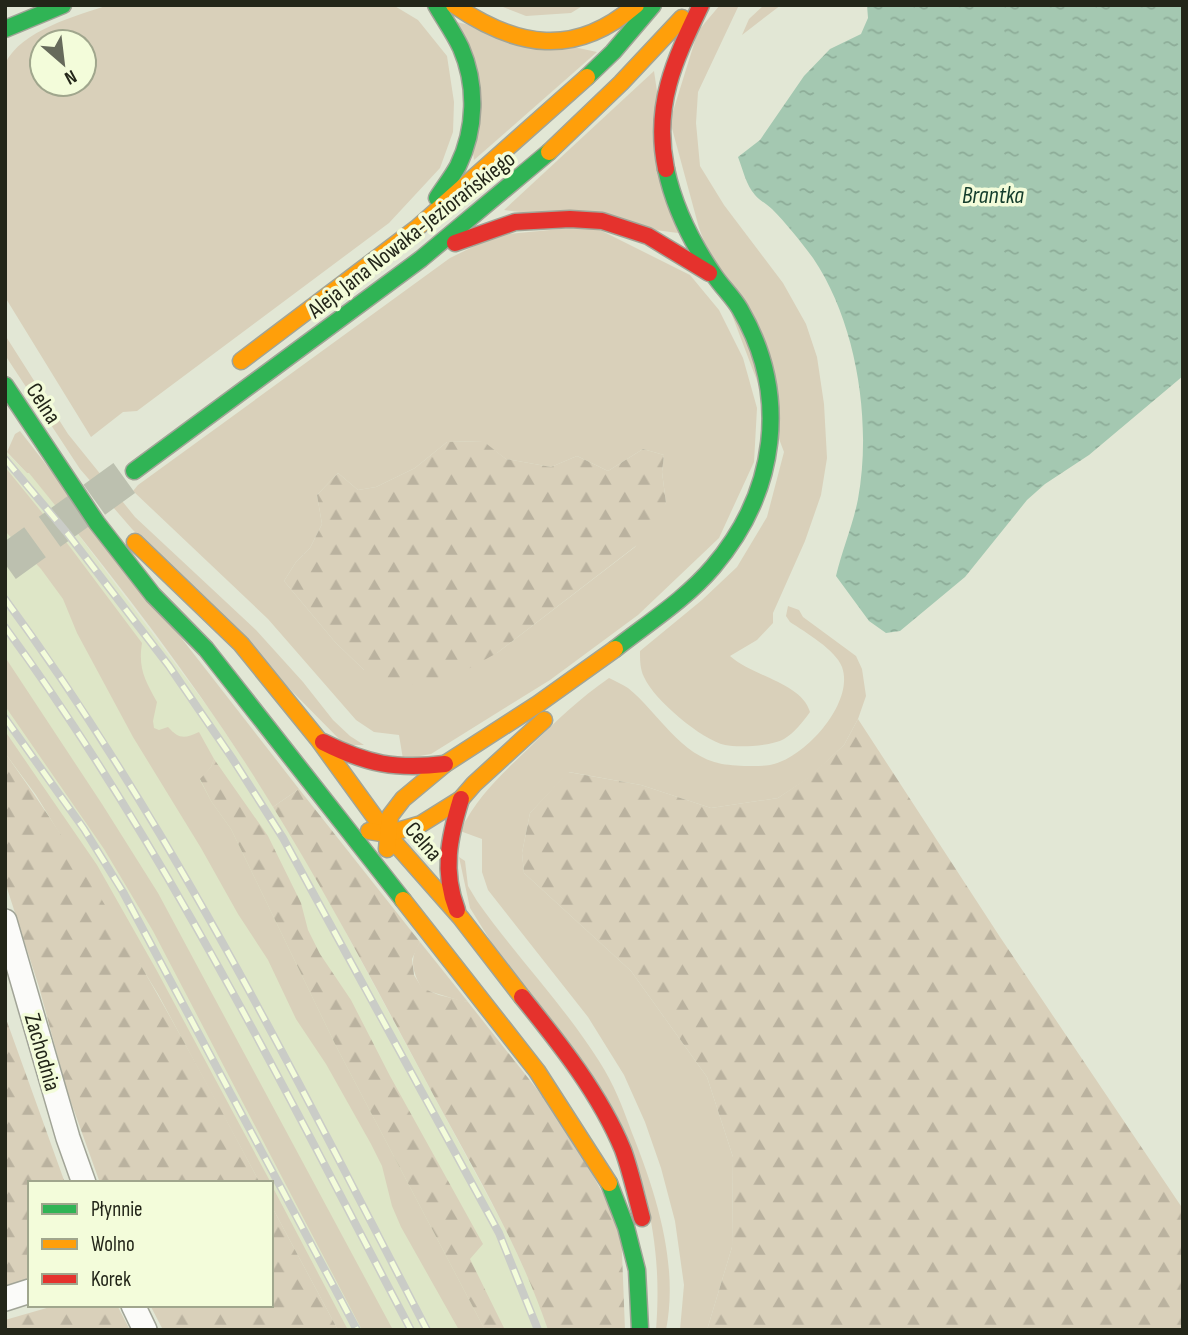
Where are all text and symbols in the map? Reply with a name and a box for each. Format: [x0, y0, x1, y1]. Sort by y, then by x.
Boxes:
north arrow [28, 28, 98, 98]
text: N [60, 64, 80, 89]
street label: Aleja Jana Nowaka-Jeziorańskiego [302, 145, 521, 325]
water label: Brantka [962, 181, 1024, 210]
street label: Celna [20, 378, 67, 429]
street label: Celna [399, 816, 448, 867]
street label: Zachodnia [18, 1010, 66, 1094]
legend [28, 1181, 273, 1307]
text: Płynnie [91, 1197, 143, 1222]
text: Wolno [91, 1232, 135, 1257]
text: Korek [91, 1267, 131, 1292]

